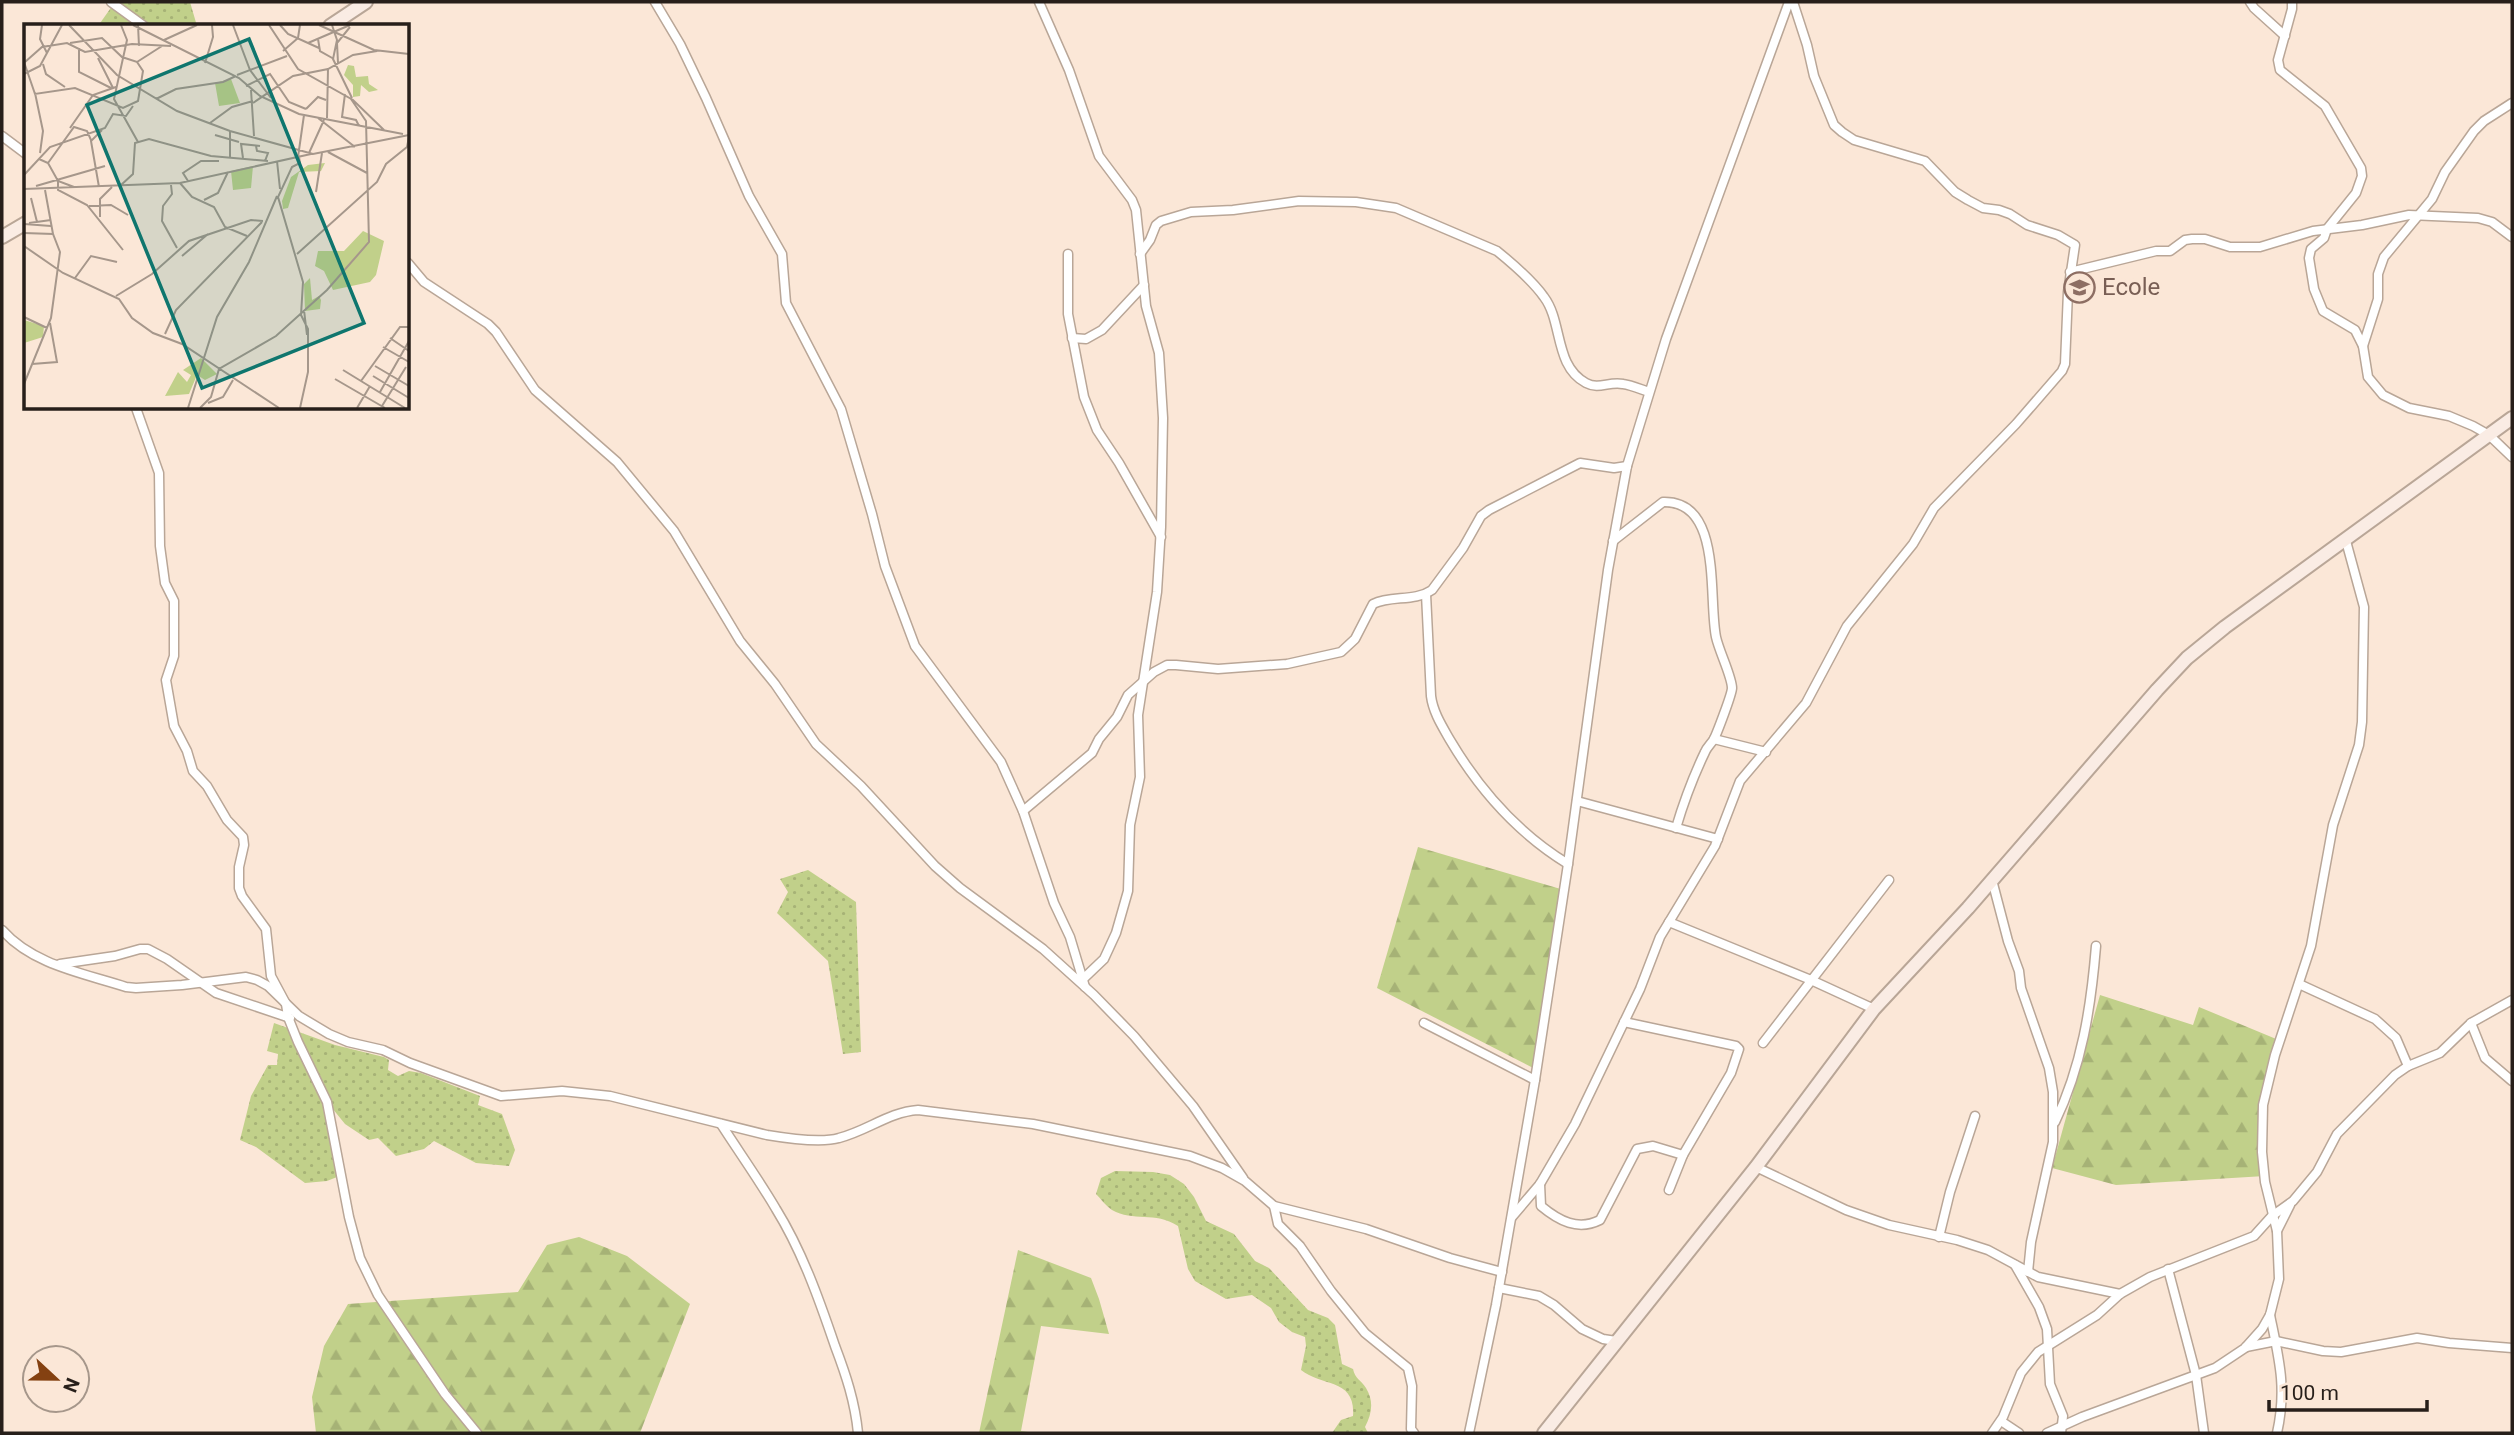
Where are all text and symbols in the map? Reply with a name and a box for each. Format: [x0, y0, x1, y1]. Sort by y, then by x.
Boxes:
inset map [24, 24, 410, 410]
school or university icon: Ecole [2062, 270, 2096, 304]
place label: Ecole [2102, 273, 2160, 301]
north arrow [21, 1344, 91, 1414]
scale bar [2269, 1368, 2426, 1412]
text: N [58, 1375, 84, 1396]
text: 100 m [2280, 1381, 2339, 1405]

